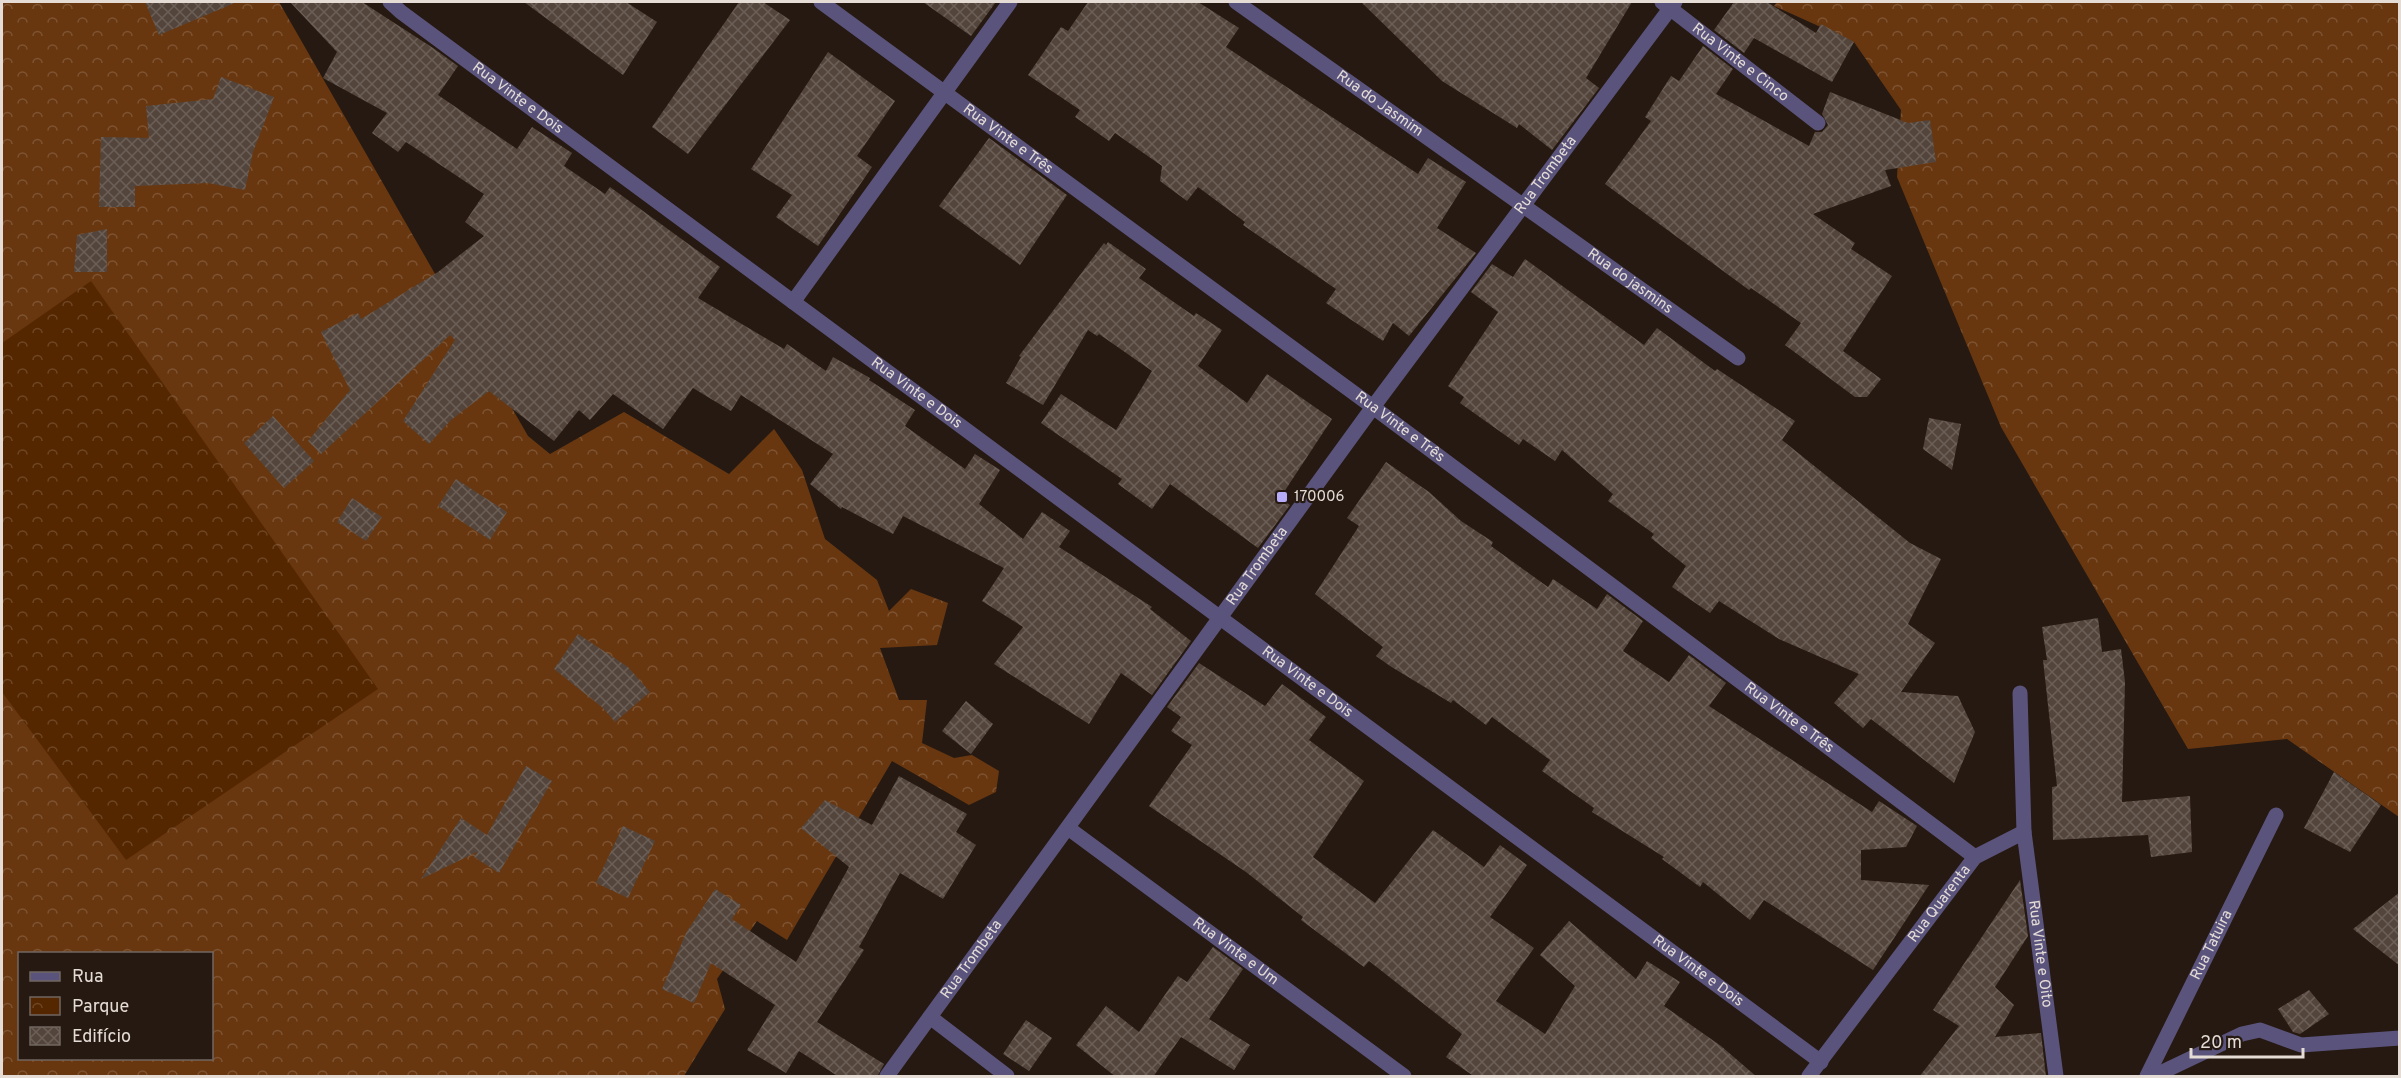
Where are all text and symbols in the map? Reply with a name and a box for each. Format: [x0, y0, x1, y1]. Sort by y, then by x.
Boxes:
street label: Rua Vinte e Cinco [1688, 19, 1793, 106]
street label: Rua Vinte e Dois [468, 58, 567, 138]
street label: Rua do Jasmim [1332, 66, 1427, 141]
street label: Rua Vinte e Três [959, 100, 1057, 179]
street label: Rua Trombeta [1510, 132, 1581, 218]
street label: Rua do jasmins [1583, 244, 1677, 318]
street label: Rua Vinte e Dois [867, 353, 966, 433]
street label: Rua Vinte e Três [1351, 387, 1448, 467]
place label: 170006 [1294, 488, 1345, 507]
marker: 170006 [1275, 490, 1289, 504]
street label: Rua Trombeta [1222, 523, 1292, 610]
street label: Rua Vinte e Dois [1258, 642, 1357, 722]
street label: Rua Vinte e Três [1740, 678, 1838, 758]
street label: Rua Quarenta [1904, 861, 1975, 947]
street label: Rua Vinte e Oito [2024, 899, 2056, 1009]
street label: Rua Tatuira [2186, 907, 2237, 983]
street label: Rua Vinte e Um [1188, 913, 1282, 990]
street label: Rua Trombeta [937, 916, 1007, 1003]
street label: Rua Vinte e Dois [1649, 931, 1748, 1011]
legend [18, 952, 213, 1060]
text: Rua [72, 966, 103, 989]
text: Parque [72, 996, 129, 1019]
scale bar [2191, 1021, 2304, 1059]
text: Edifício [72, 1026, 131, 1049]
text: 20 m [2200, 1032, 2242, 1055]

